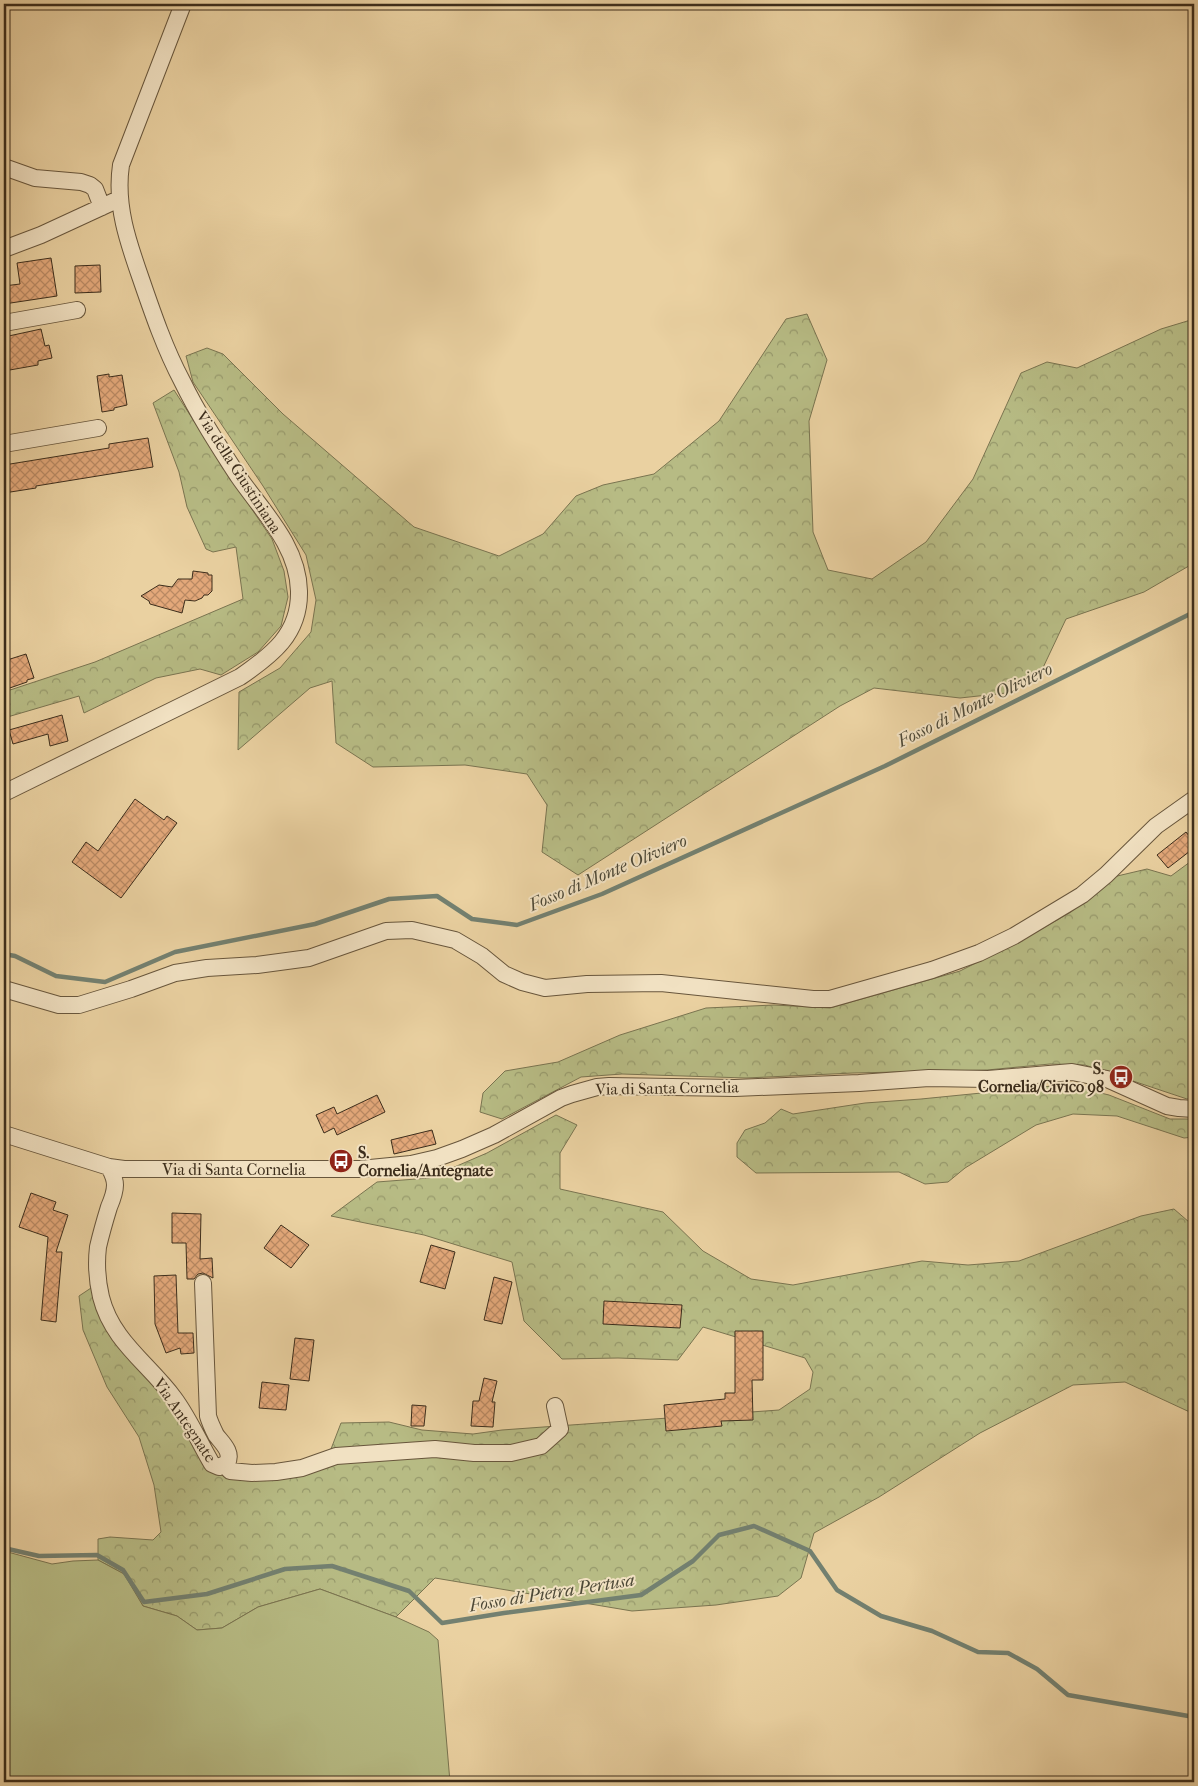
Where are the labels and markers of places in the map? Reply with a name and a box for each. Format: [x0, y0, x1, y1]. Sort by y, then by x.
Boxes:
place label: S. Cornelia/Civico 98 [978, 1059, 1104, 1097]
bus stop icon: S. Cornelia/Civico 98 [1108, 1064, 1134, 1090]
place label: S. Cornelia/Antegnate [358, 1143, 493, 1181]
bus stop icon: S. Cornelia/Antegnate [328, 1148, 354, 1174]

